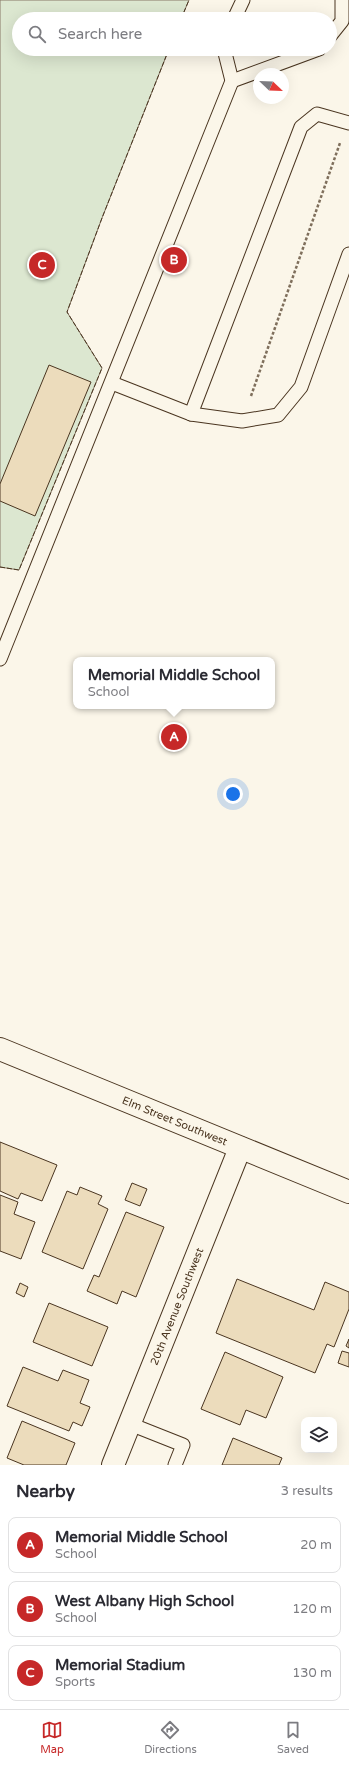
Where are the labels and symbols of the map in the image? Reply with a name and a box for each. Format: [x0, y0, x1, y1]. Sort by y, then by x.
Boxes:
north arrow [253, 68, 289, 104]
pin: B [161, 245, 187, 275]
pin: C [29, 250, 55, 280]
pin: A [161, 722, 187, 752]
your location [223, 784, 243, 804]
street label: Elm Street Southwest [120, 1093, 229, 1148]
street label: 20th Avenue Southwest [147, 1246, 206, 1367]

